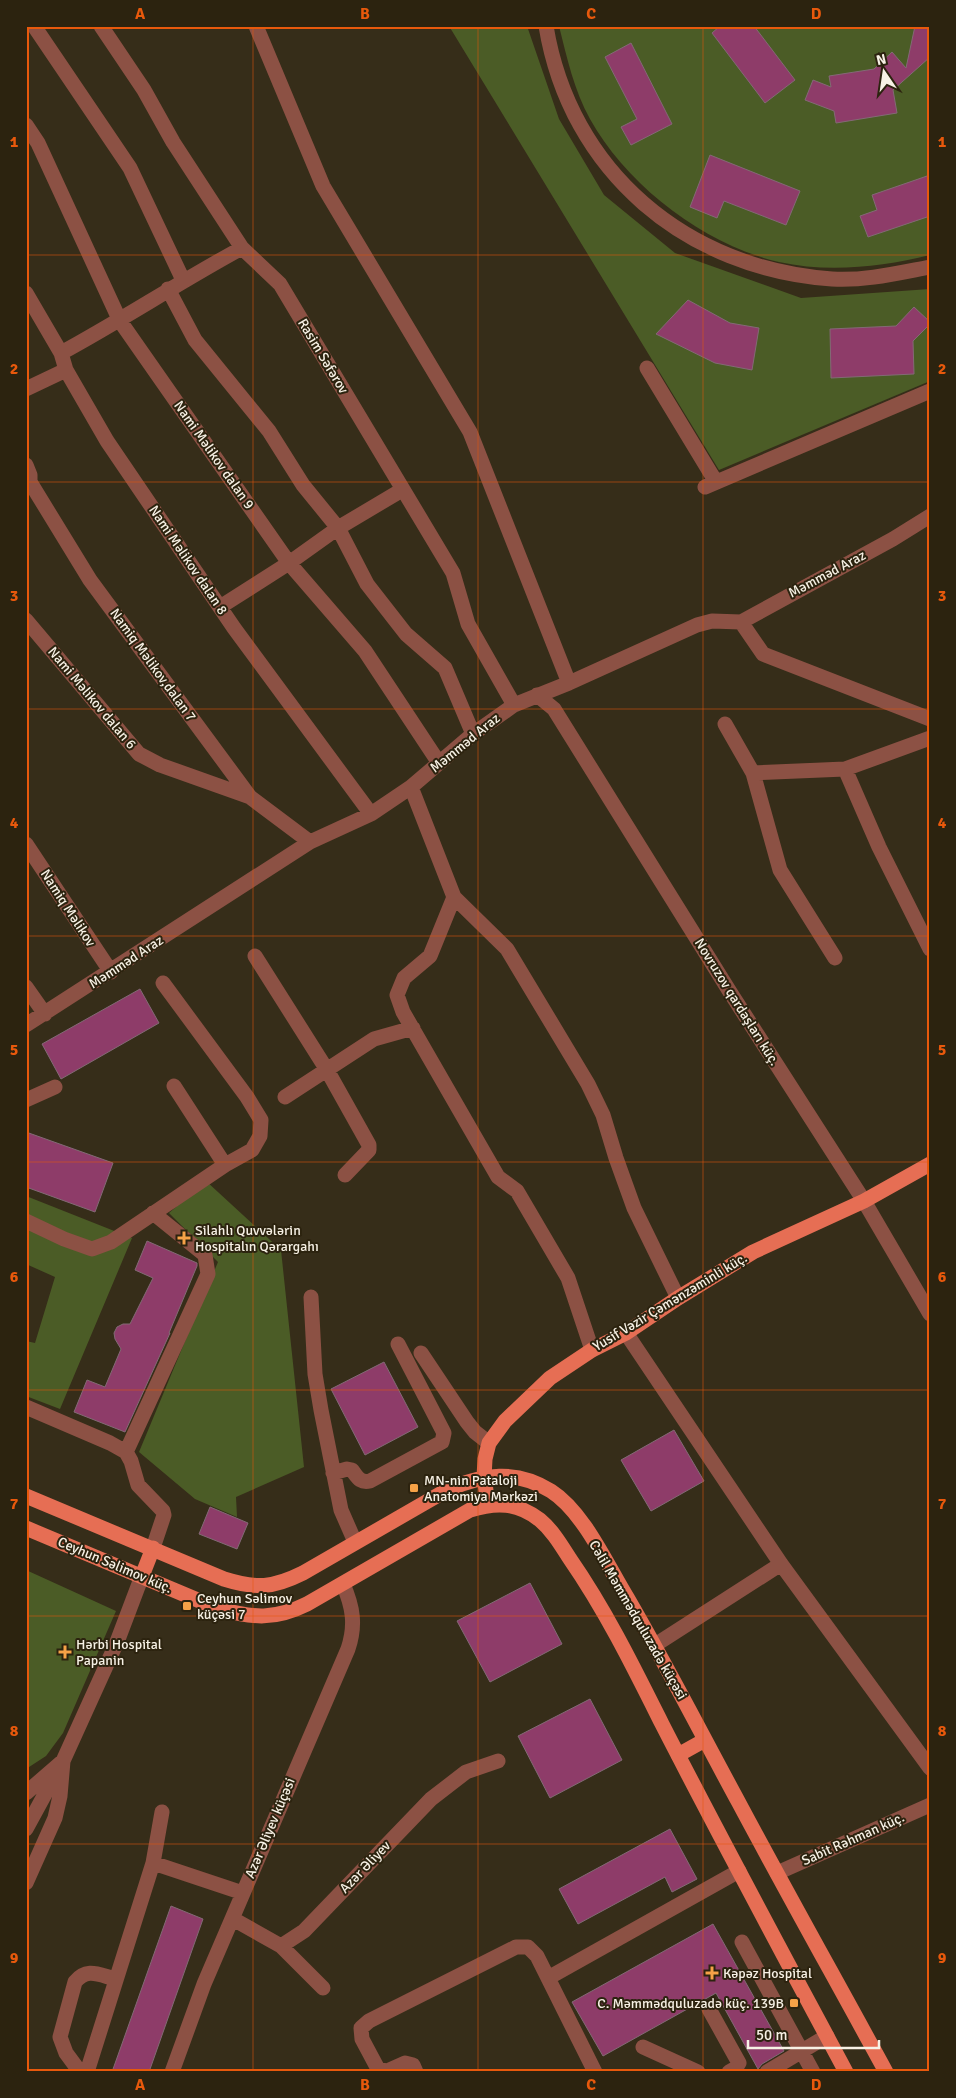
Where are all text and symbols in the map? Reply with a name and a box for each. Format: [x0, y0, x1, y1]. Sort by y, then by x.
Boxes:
text: A [135, 4, 146, 24]
text: B [360, 4, 370, 24]
text: C [586, 4, 596, 24]
text: D [811, 4, 822, 24]
north arrow [858, 48, 908, 98]
text: N [875, 50, 888, 69]
text: 1 [10, 132, 19, 152]
text: 1 [938, 132, 947, 152]
street label: Rasim Səfərov [294, 315, 352, 397]
text: 2 [10, 359, 18, 379]
text: 2 [938, 359, 946, 379]
street label: Nami Məlikov dalan 9 [170, 398, 258, 512]
street label: Nami Məlikov dalan 8 [145, 502, 231, 618]
street label: Məmməd Araz [785, 547, 869, 601]
text: 3 [10, 586, 18, 606]
text: 3 [938, 586, 946, 606]
street label: Namiq Məlikov,dalan 7 [106, 605, 200, 725]
street label: Nami Məlikov dalan 6 [44, 643, 140, 753]
street label: Məmməd Araz [427, 710, 503, 776]
text: 4 [10, 813, 19, 833]
text: 4 [938, 813, 947, 833]
street label: Namiq Məlikov [37, 866, 100, 950]
street label: Məmməd Araz [86, 932, 166, 992]
street label: Novruzov qardaşları küç. [691, 935, 783, 1069]
text: 5 [10, 1040, 18, 1060]
text: 5 [938, 1040, 946, 1060]
place label: Silahlı Quvvələrin Hospitalın Qərargahı [195, 1222, 319, 1255]
marker: Silahlı Quvvələrin Hospitalın Qərargahı [177, 1231, 191, 1245]
street label: Yusif Vəzir Çəmənzəminli küç. [590, 1249, 750, 1355]
text: 6 [10, 1267, 19, 1287]
text: 6 [938, 1267, 947, 1287]
place label: MN-nin Pataloji Anatomiya Mərkəzi [424, 1472, 538, 1505]
marker: MN-nin Pataloji Anatomiya Mərkəzi [408, 1482, 420, 1494]
text: 7 [10, 1494, 19, 1514]
text: 7 [938, 1494, 947, 1514]
street label: Ceyhun Səlimov küç. [55, 1533, 175, 1597]
street label: Cəlil Məmmədquluzadə küçəsi [585, 1537, 691, 1703]
place label: Ceyhun Səlimov küçəsi 7 [197, 1590, 293, 1623]
marker: Ceyhun Səlimov küçəsi 7 [181, 1600, 193, 1612]
place label: Hərbi Hospital Papanin [76, 1636, 162, 1669]
marker: Hərbi Hospital Papanin [58, 1645, 72, 1659]
text: 8 [10, 1721, 19, 1741]
text: 8 [938, 1721, 947, 1741]
street label: Azər Əliyev küçəsi [241, 1775, 299, 1881]
street label: Sabit Rəhman küç. [799, 1809, 907, 1869]
street label: Azər Əliyev [336, 1837, 395, 1897]
text: 9 [10, 1948, 19, 1968]
text: 9 [938, 1948, 947, 1968]
place label: Kəpəz Hospital [723, 1965, 812, 1982]
marker: Kəpəz Hospital [705, 1966, 719, 1980]
place label: C. Məmmədquluzadə küç. 139B [597, 1995, 784, 2012]
marker: C. Məmmədquluzadə küç. 139B [788, 1997, 800, 2009]
scale bar [748, 2018, 880, 2050]
text: 50 m [756, 2026, 787, 2044]
text: A [135, 2075, 146, 2095]
text: B [360, 2075, 370, 2095]
text: C [586, 2075, 596, 2095]
text: D [811, 2075, 822, 2095]

